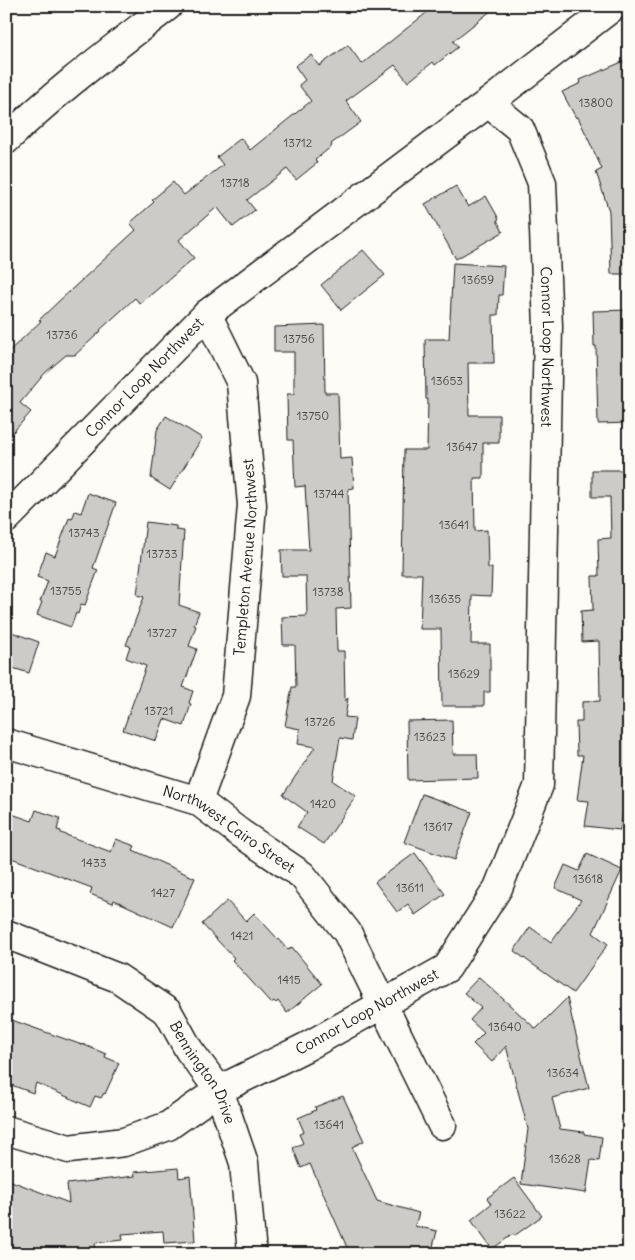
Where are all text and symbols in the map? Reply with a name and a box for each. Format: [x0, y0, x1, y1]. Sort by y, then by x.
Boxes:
house number: 13800 [579, 95, 613, 110]
house number: 13712 [284, 135, 313, 150]
house number: 13718 [220, 175, 250, 190]
street label: Connor Loop Northwest [537, 266, 558, 427]
house number: 13659 [462, 272, 494, 287]
street label: Connor Loop Northwest [81, 313, 207, 441]
house number: 13736 [46, 327, 78, 342]
house number: 13756 [283, 331, 315, 346]
house number: 13653 [431, 373, 463, 388]
house number: 13750 [297, 408, 329, 423]
house number: 13647 [446, 439, 478, 454]
street label: Templeton Avenue Northwest [229, 458, 261, 657]
house number: 13744 [313, 486, 345, 501]
house number: 13641 [439, 517, 469, 532]
house number: 13743 [69, 525, 100, 540]
house number: 13733 [146, 546, 178, 561]
house number: 13755 [50, 583, 82, 598]
house number: 13738 [312, 584, 344, 599]
house number: 13635 [429, 591, 461, 606]
house number: 13727 [147, 625, 177, 640]
house number: 13629 [448, 666, 480, 681]
house number: 13721 [145, 703, 173, 718]
house number: 13726 [305, 714, 336, 729]
house number: 13623 [414, 729, 446, 744]
street label: Northwest Cairo Street [161, 781, 299, 877]
house number: 1420 [310, 796, 336, 811]
house number: 13617 [423, 819, 453, 834]
house number: 1433 [81, 855, 107, 870]
house number: 13618 [573, 871, 603, 886]
house number: 13611 [396, 880, 424, 895]
house number: 1427 [151, 885, 175, 900]
house number: 1421 [230, 928, 254, 943]
street label: Connor Loop Northwest [292, 964, 442, 1059]
house number: 1415 [277, 972, 301, 987]
street label: Bennington Drive [166, 1017, 240, 1126]
house number: 13640 [488, 1019, 522, 1034]
house number: 13634 [547, 1065, 579, 1080]
house number: 13641 [314, 1117, 344, 1132]
house number: 13628 [549, 1151, 581, 1166]
house number: 13622 [494, 1206, 526, 1221]

